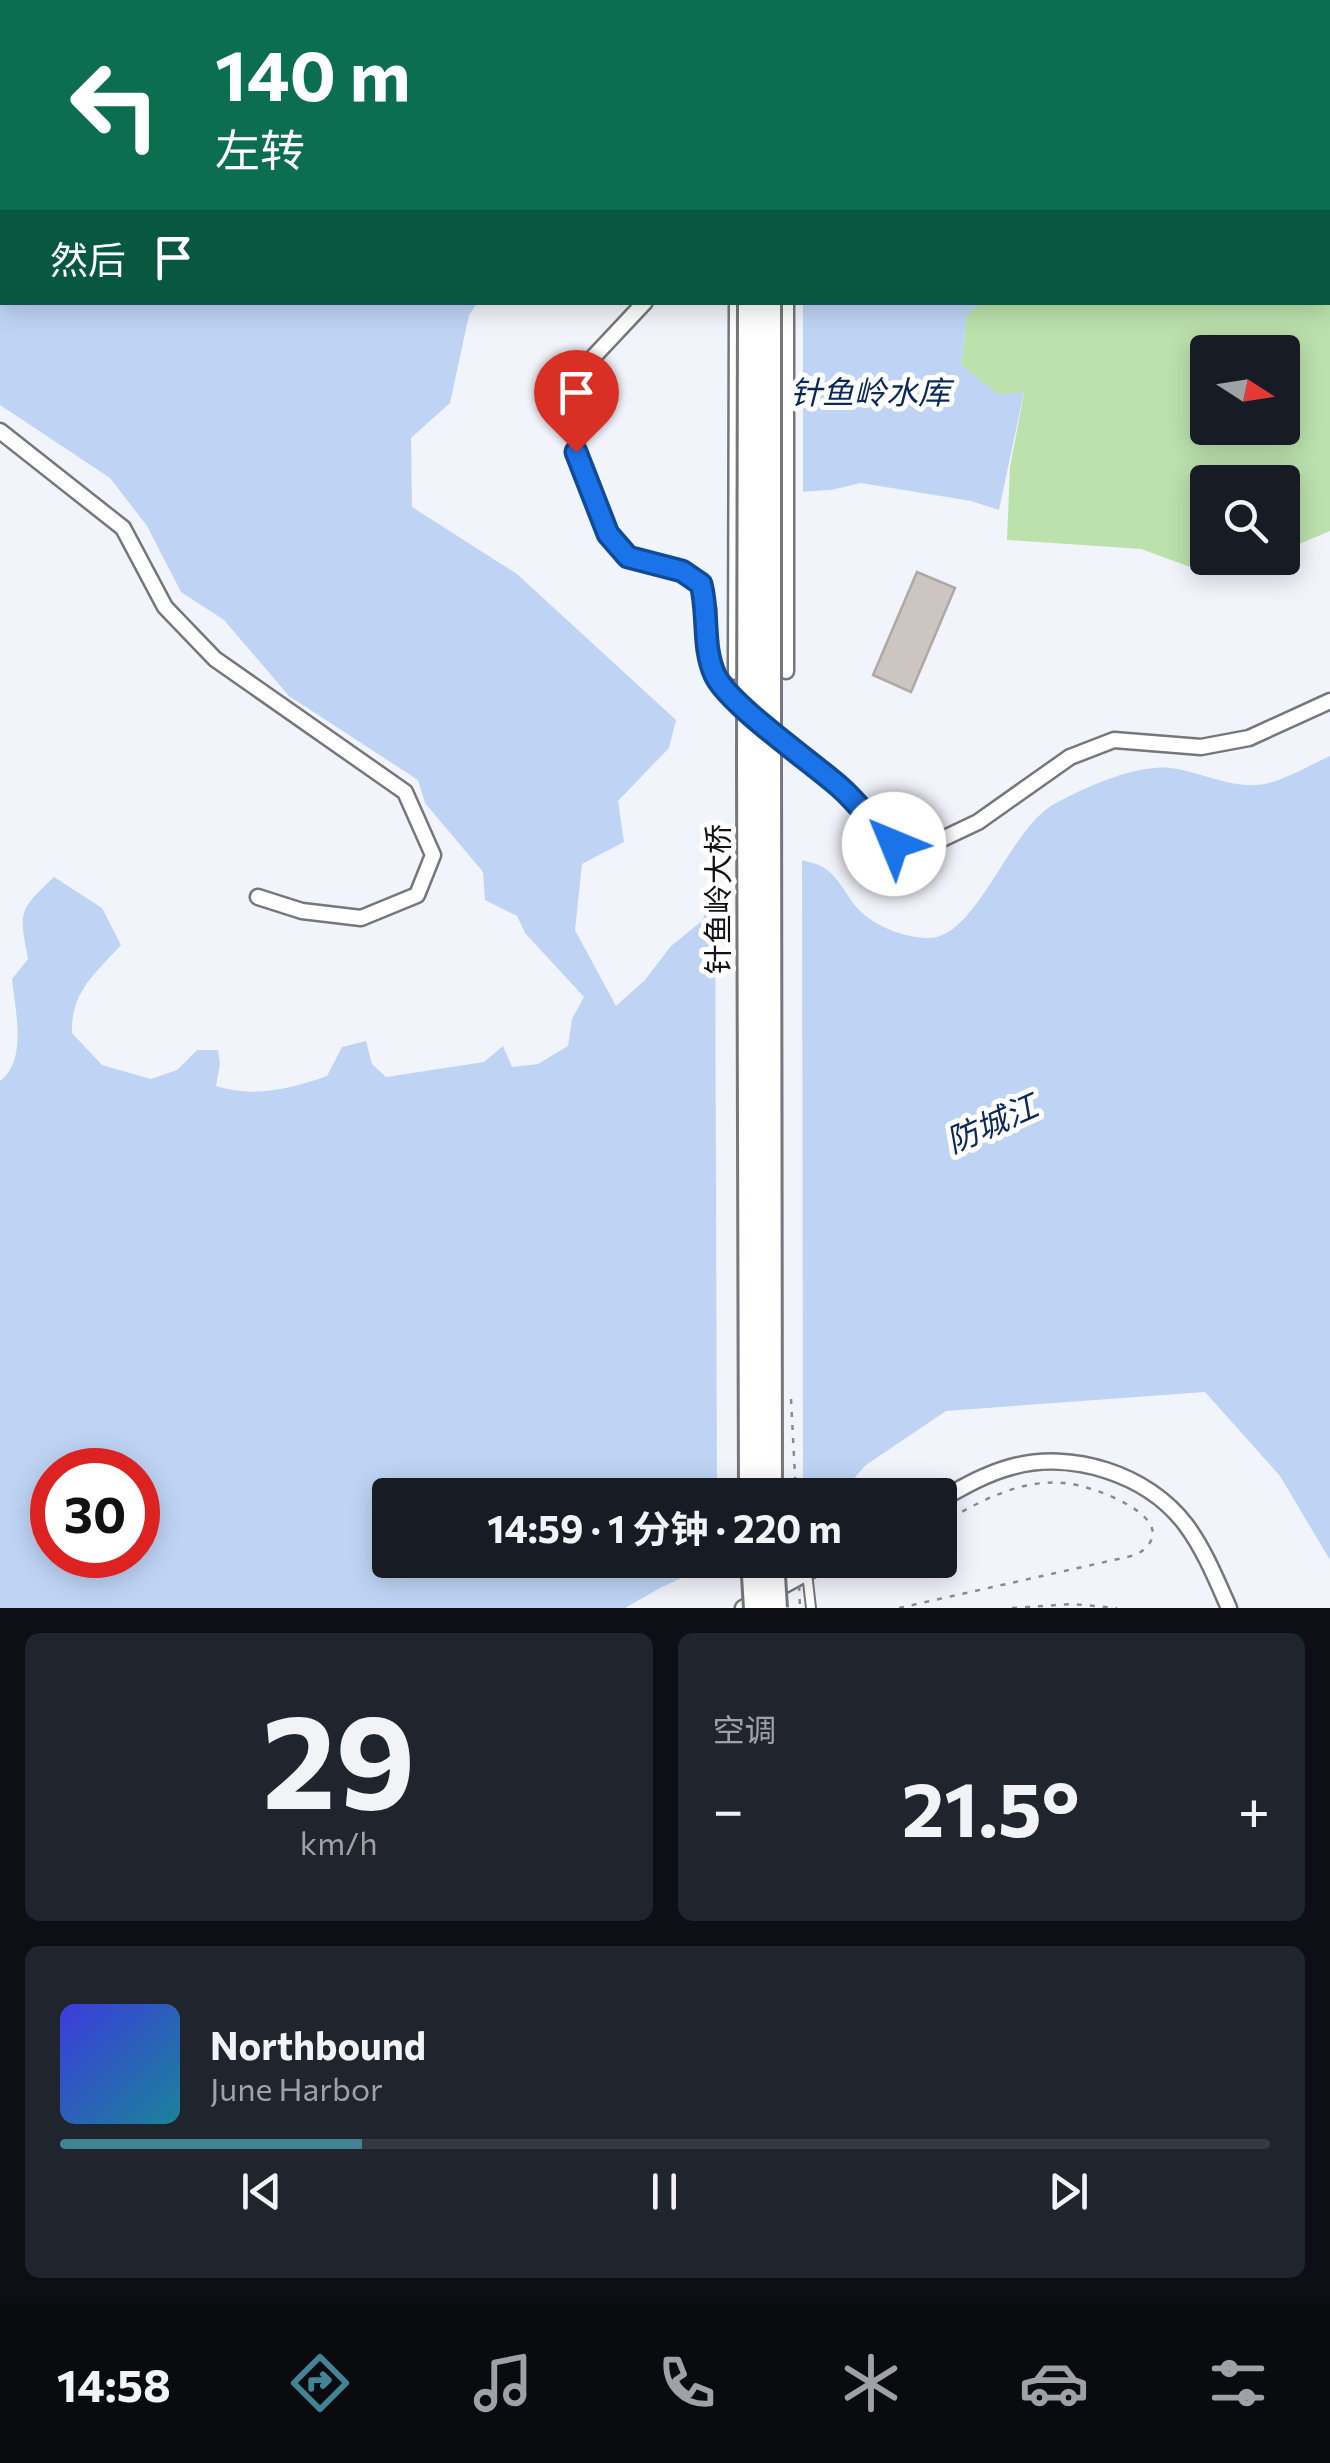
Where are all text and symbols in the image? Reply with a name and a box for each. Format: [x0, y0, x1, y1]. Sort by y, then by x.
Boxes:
text: 140 m [215, 30, 411, 115]
icon: left [50, 40, 180, 170]
text: 左转 [215, 121, 305, 176]
icon: arrive [146, 230, 201, 285]
text: 然后 [50, 235, 126, 282]
north arrow [1190, 335, 1300, 445]
map controls [1190, 335, 1300, 575]
pin [534, 350, 619, 453]
icon: arrive [549, 365, 604, 420]
water label: 针鱼岭水库 [790, 371, 955, 411]
button: search [1190, 465, 1300, 575]
position arrow [842, 792, 946, 896]
street label: 针鱼岭大桥 [698, 824, 735, 974]
water label: 防城江 [939, 1083, 1046, 1160]
speed limit sign: 30 [30, 1448, 160, 1578]
text: 14:59 · 1 分钟 · 220 m [487, 1504, 842, 1551]
text: 29 [262, 1677, 415, 1836]
text: 空调 [713, 1709, 777, 1749]
text: 21.5° [902, 1761, 1080, 1852]
text: − [713, 1774, 744, 1841]
text: + [1238, 1774, 1270, 1841]
text: km/h [300, 1822, 378, 1862]
text: Northbound [210, 2021, 426, 2068]
text: June Harbor [210, 2068, 383, 2108]
icon: previous [234, 2164, 289, 2219]
icon: pause [637, 2164, 692, 2219]
icon: next [1041, 2164, 1096, 2219]
icon: directions [285, 2348, 355, 2418]
icon: music [468, 2348, 538, 2418]
icon: phone [652, 2348, 722, 2418]
icon: climate [836, 2348, 906, 2418]
icon: car [1019, 2348, 1089, 2418]
icon: filters [1203, 2348, 1273, 2418]
text: 14:58 [57, 2356, 171, 2411]

